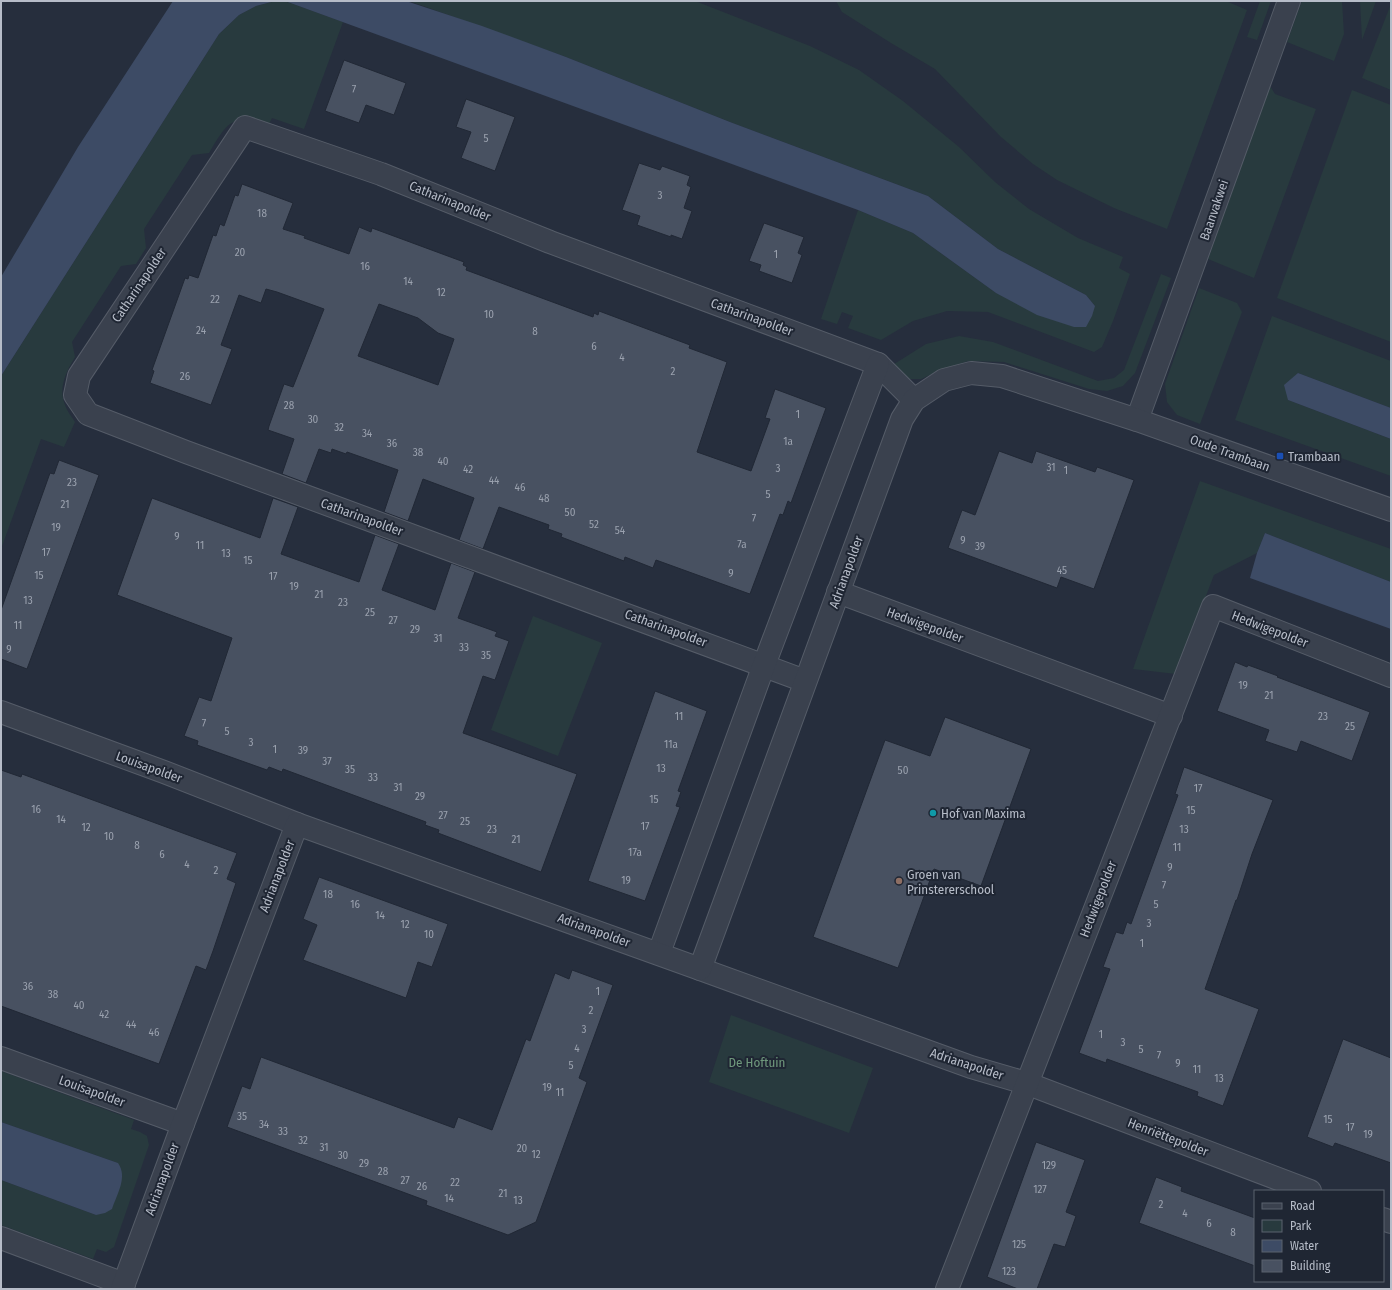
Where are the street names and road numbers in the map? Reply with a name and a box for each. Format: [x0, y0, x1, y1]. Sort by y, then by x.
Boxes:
street label: Catharinapolder [407, 178, 493, 224]
street label: Baanvakwei [1197, 178, 1231, 242]
street label: Catharinapolder [109, 245, 170, 325]
street label: Catharinapolder [709, 295, 796, 339]
street label: Oude Trambaan [1188, 432, 1272, 474]
street label: Catharinapolder [319, 495, 406, 539]
street label: Adrianapolder [826, 533, 866, 610]
street label: Hedwigepolder [885, 604, 966, 646]
street label: Catharinapolder [623, 606, 710, 650]
street label: Hedwigepolder [1230, 608, 1311, 651]
street label: Louisapolder [114, 748, 185, 786]
street label: Adrianapolder [256, 837, 298, 914]
street label: Hedwigepolder [1077, 858, 1120, 939]
street label: Adrianapolder [556, 910, 633, 950]
street label: Adrianapolder [928, 1045, 1006, 1083]
street label: Louisapolder [57, 1072, 128, 1110]
street label: Henriëttepolder [1126, 1115, 1211, 1159]
street label: Adrianapolder [142, 1140, 182, 1217]

